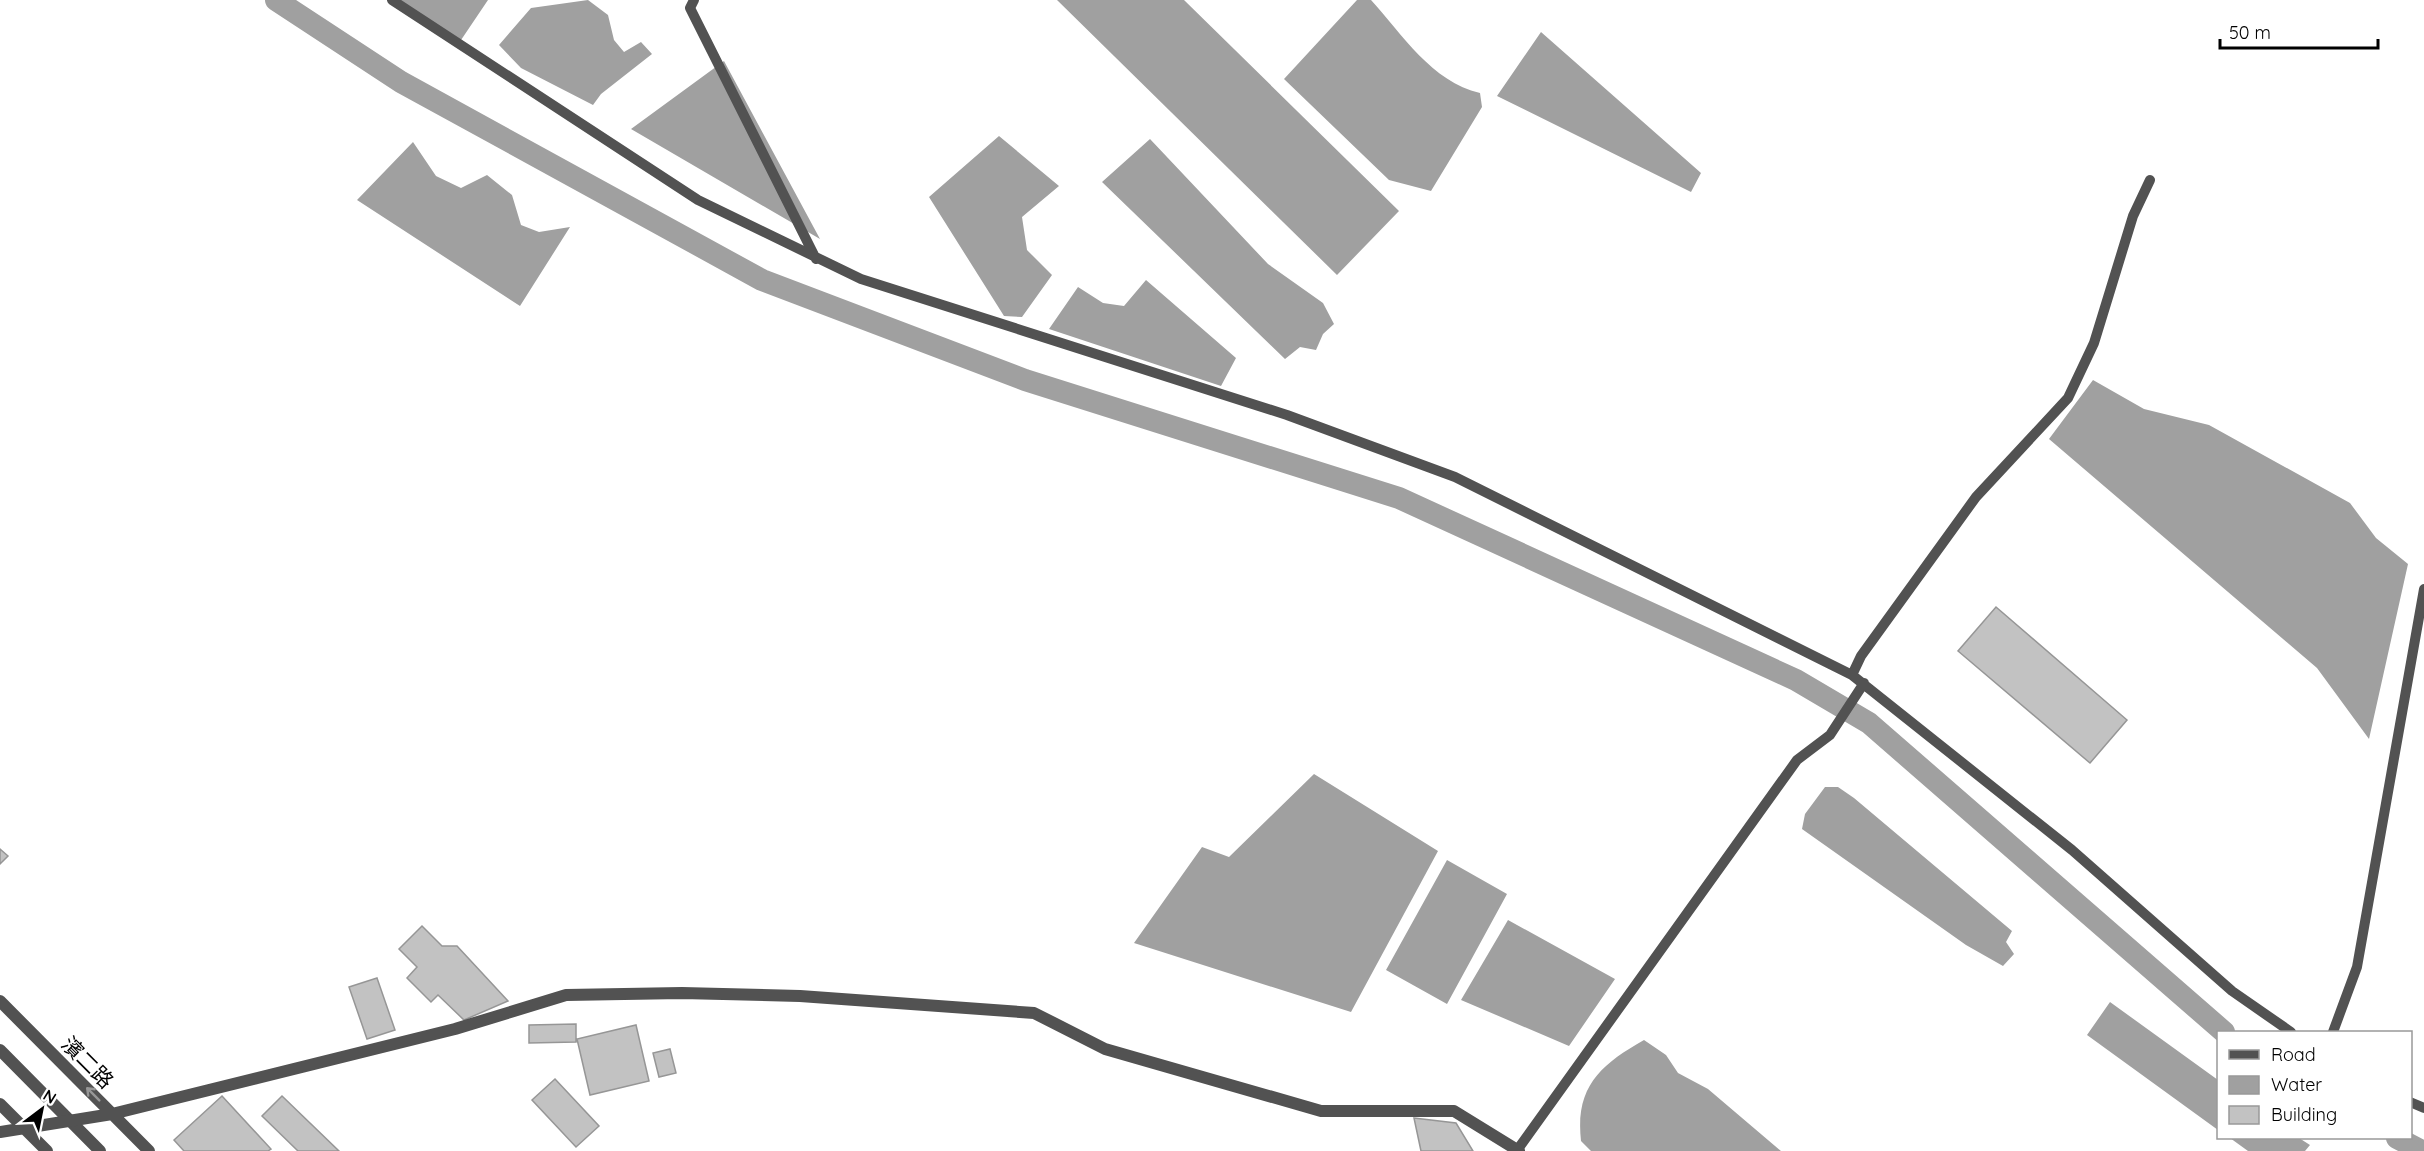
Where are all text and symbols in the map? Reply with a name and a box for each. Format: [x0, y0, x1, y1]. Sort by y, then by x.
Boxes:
scale bar [2220, 12, 2378, 50]
text: 50 m [2229, 21, 2271, 44]
street label: 濱二路 [57, 1031, 119, 1093]
legend [2217, 1031, 2412, 1139]
text: Road [2271, 1043, 2316, 1066]
text: Water [2271, 1073, 2322, 1096]
north arrow [12, 1079, 72, 1139]
text: N [40, 1085, 60, 1108]
one-way arrow [86, 1087, 100, 1102]
text: Building [2271, 1103, 2337, 1126]

